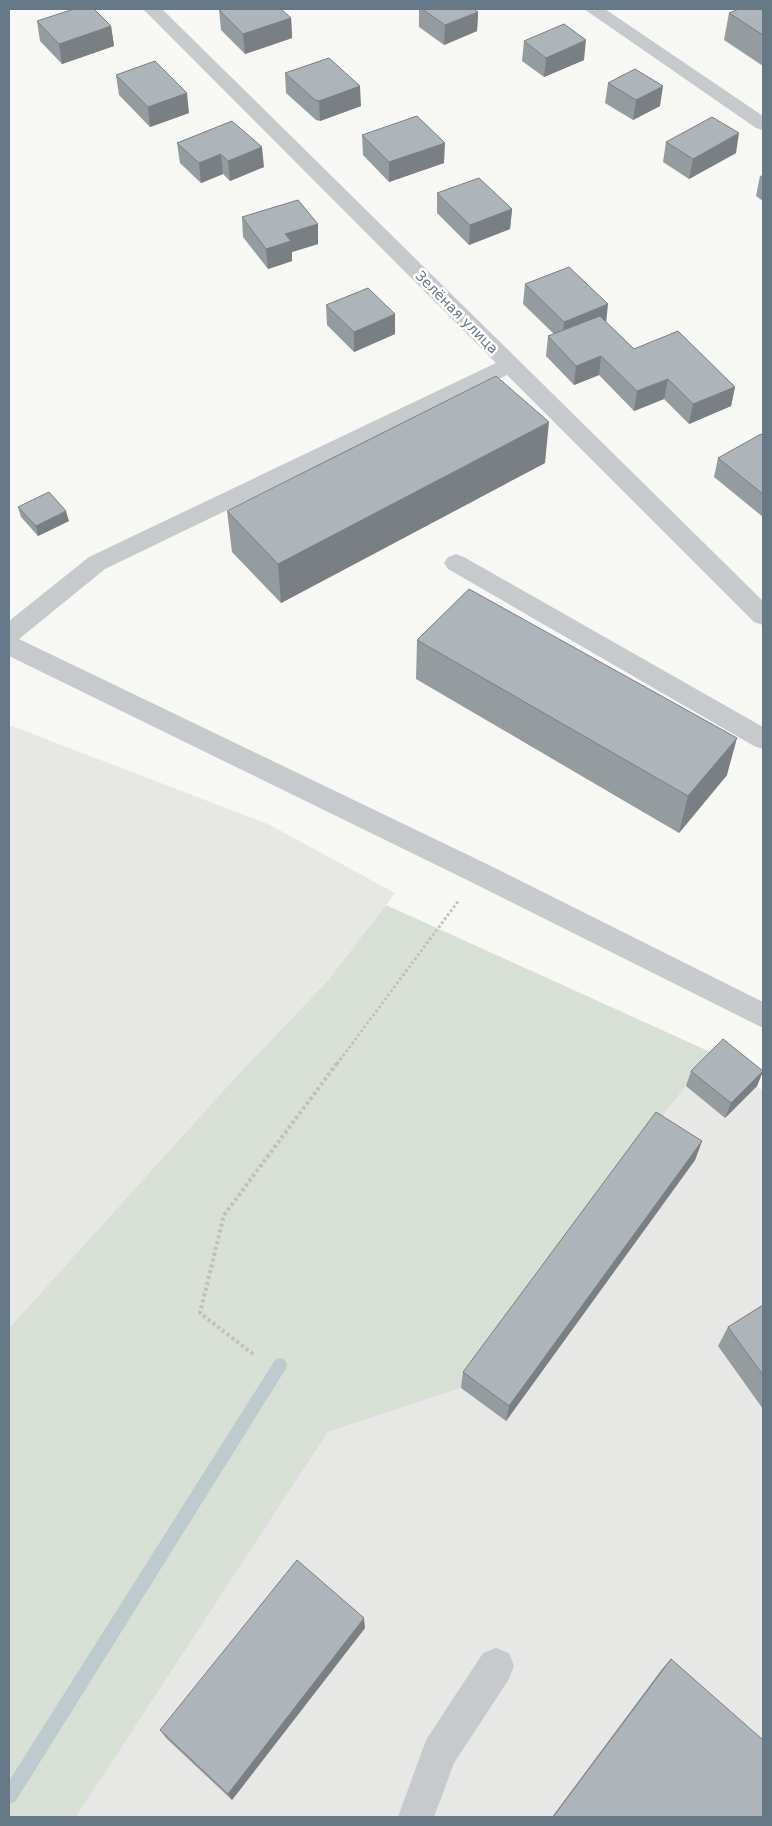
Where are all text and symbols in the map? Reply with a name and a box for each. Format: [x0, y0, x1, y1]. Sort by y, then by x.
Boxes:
street label: Зелёная улица [412, 267, 502, 357]

